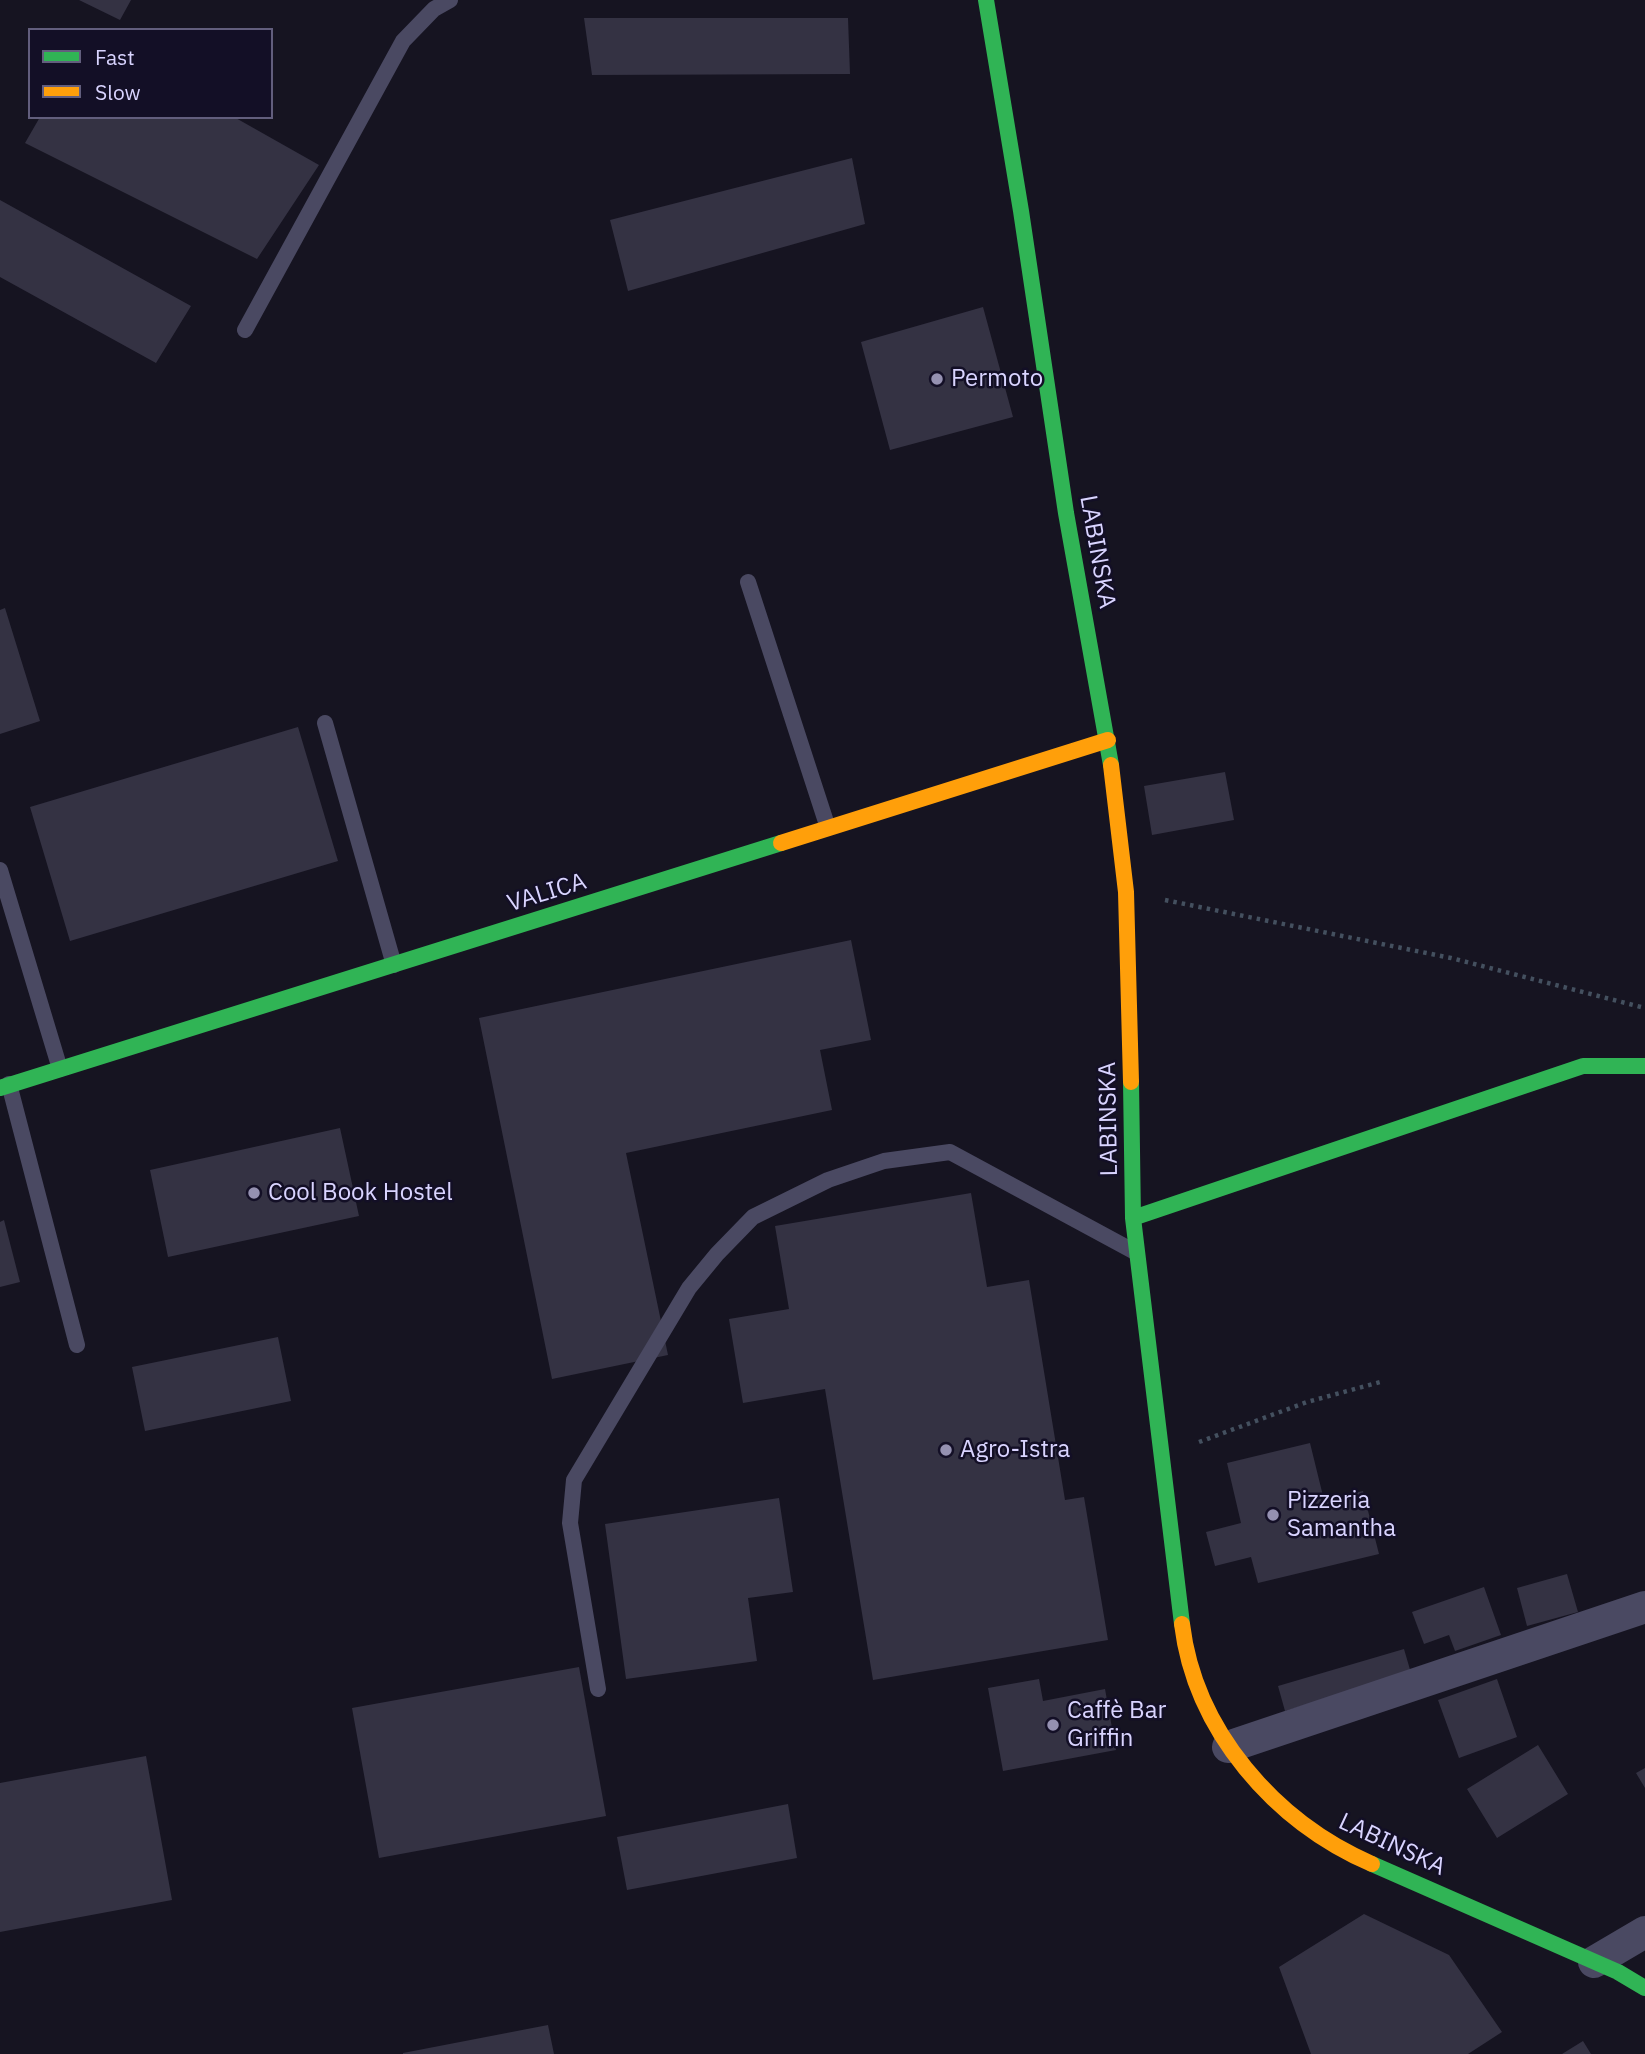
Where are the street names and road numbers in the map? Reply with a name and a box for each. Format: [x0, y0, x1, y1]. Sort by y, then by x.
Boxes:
street label: LABINSKA [1073, 493, 1121, 611]
street label: VALICA [504, 867, 590, 919]
street label: LABINSKA [1094, 1061, 1124, 1177]
street label: LABINSKA [1334, 1808, 1450, 1882]

